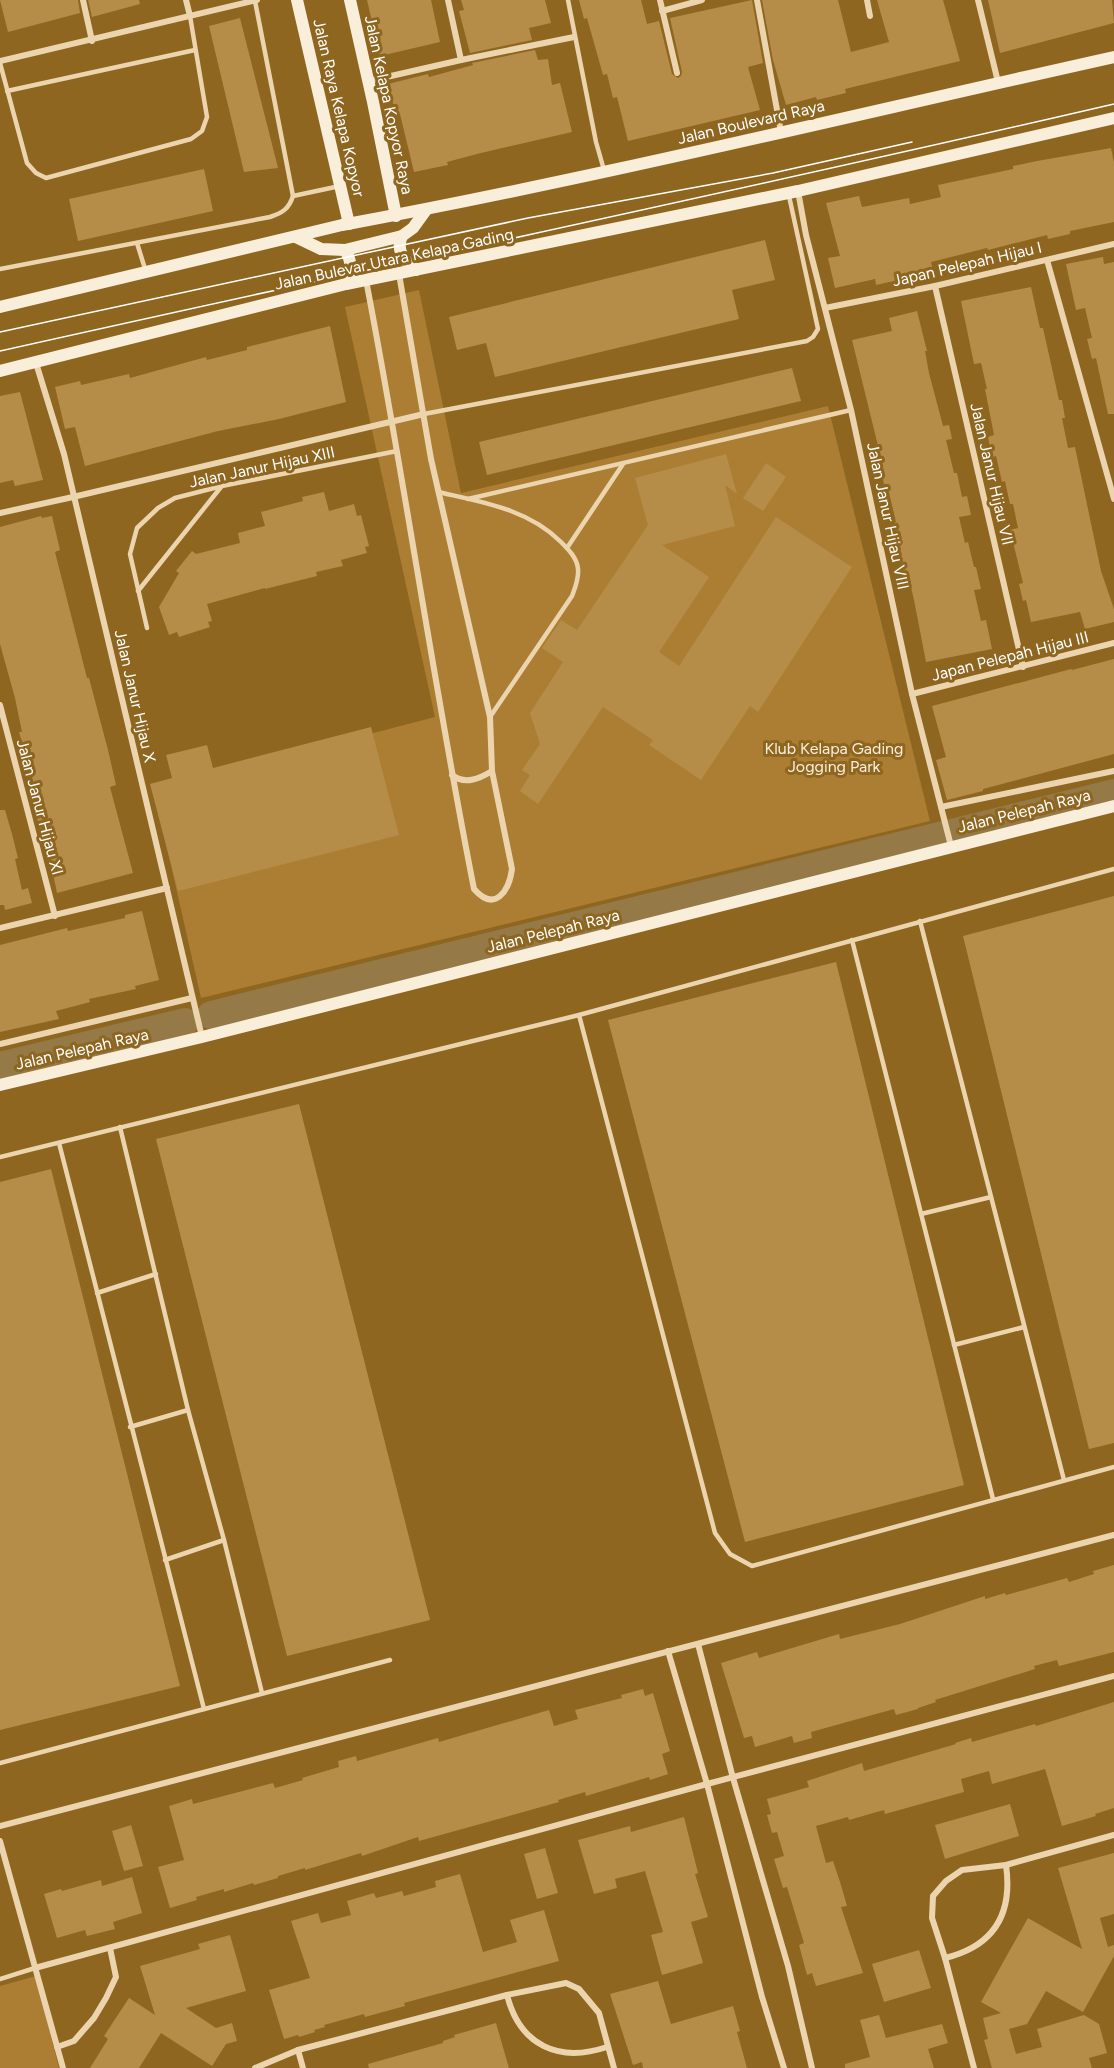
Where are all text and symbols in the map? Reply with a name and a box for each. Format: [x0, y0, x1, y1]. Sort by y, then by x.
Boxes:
street label: Jalan Kelapa Kopyor Raya [361, 14, 417, 196]
street label: Jalan Raya Kelapa Kopyor [309, 17, 369, 199]
street label: Jalan Boulevard Raya [676, 96, 826, 148]
street label: Jalan Bulevar Utara Kelapa Gading [273, 224, 515, 294]
street label: Japan Pelepah Hijau I [890, 238, 1044, 290]
street label: Jalan Janur Hijau VII [966, 401, 1018, 547]
street label: Jalan Janur Hijau VIII [863, 441, 913, 591]
street label: Jalan Janur Hijau XIII [187, 442, 337, 492]
street label: Japan Pelepah Hijau III [929, 627, 1091, 685]
street label: Jalan Janur Hijau X [111, 628, 160, 764]
street label: Jalan Janur Hijau XI [13, 737, 67, 877]
park label: Klub Kelapa Gading Jogging Park [765, 739, 903, 776]
street label: Jalan Pelepah Raya [956, 785, 1092, 837]
street label: Jalan Pelepah Raya [485, 905, 621, 957]
street label: Jalan Pelepah Raya [14, 1024, 150, 1074]

